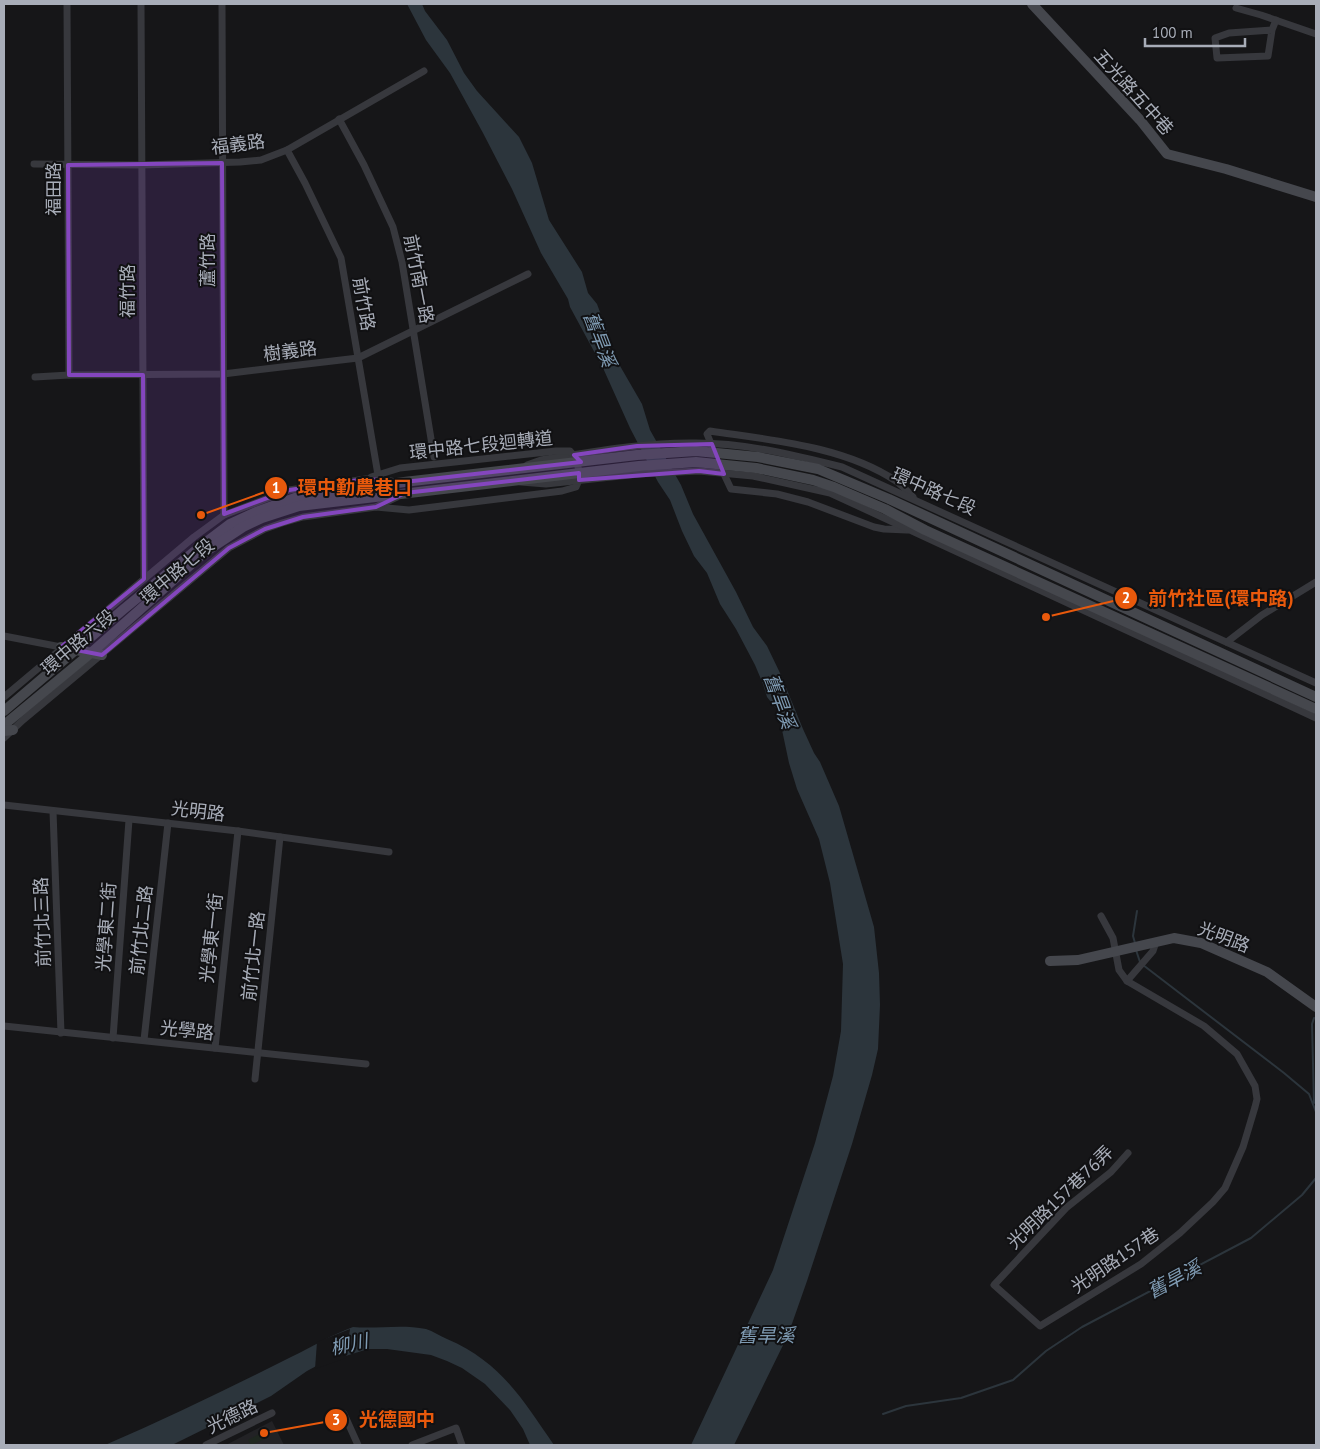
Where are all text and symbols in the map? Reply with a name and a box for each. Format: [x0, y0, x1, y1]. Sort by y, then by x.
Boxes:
scale bar [1145, 15, 1245, 47]
text: 100 m [1152, 23, 1193, 42]
street label: 五光路五中巷 [1089, 44, 1179, 140]
street label: 福義路 [210, 129, 266, 159]
street label: 福田路 [42, 162, 65, 216]
street label: 蘆竹路 [196, 233, 219, 287]
street label: 前竹南一路 [399, 233, 439, 325]
street label: 福竹路 [116, 264, 139, 318]
street label: 前竹路 [348, 275, 380, 333]
water label: 舊旱溪 [579, 308, 622, 373]
street label: 樹義路 [262, 336, 318, 366]
street label: 環中路七段迴轉道 [408, 426, 554, 464]
street label: 環中路七段 [888, 462, 980, 520]
callout: 環中勤農巷口 [263, 471, 422, 505]
text: 環中勤農巷口 [298, 475, 412, 499]
text: 1 [272, 478, 280, 497]
street label: 環中路七段 [135, 533, 219, 609]
callout: 前竹社區(環中路) [1113, 581, 1304, 615]
text: 前竹社區(環中路) [1148, 586, 1294, 610]
text: 2 [1122, 588, 1130, 607]
street label: 環中路六段 [36, 604, 120, 680]
water label: 舊旱溪 [759, 670, 802, 735]
street label: 光明路 [170, 796, 226, 826]
street label: 前竹北三路 [29, 877, 55, 967]
street label: 光學東二街 [91, 881, 121, 973]
street label: 前竹北二路 [125, 884, 157, 976]
street label: 光學東一街 [195, 892, 227, 984]
street label: 前竹北一路 [237, 910, 269, 1002]
street label: 光明路 [1195, 917, 1253, 957]
street label: 光學路 [159, 1016, 215, 1044]
street label: 光明路157巷76弄 [1002, 1140, 1118, 1254]
street label: 光明路157巷 [1067, 1222, 1163, 1298]
water label: 舊旱溪 [1143, 1254, 1207, 1303]
water label: 舊旱溪 [737, 1323, 797, 1347]
water label: 柳川 [328, 1328, 372, 1360]
street label: 光德路 [203, 1394, 261, 1438]
callout: 光德國中 [324, 1403, 445, 1437]
text: 光德國中 [359, 1407, 435, 1431]
text: 3 [332, 1410, 340, 1429]

